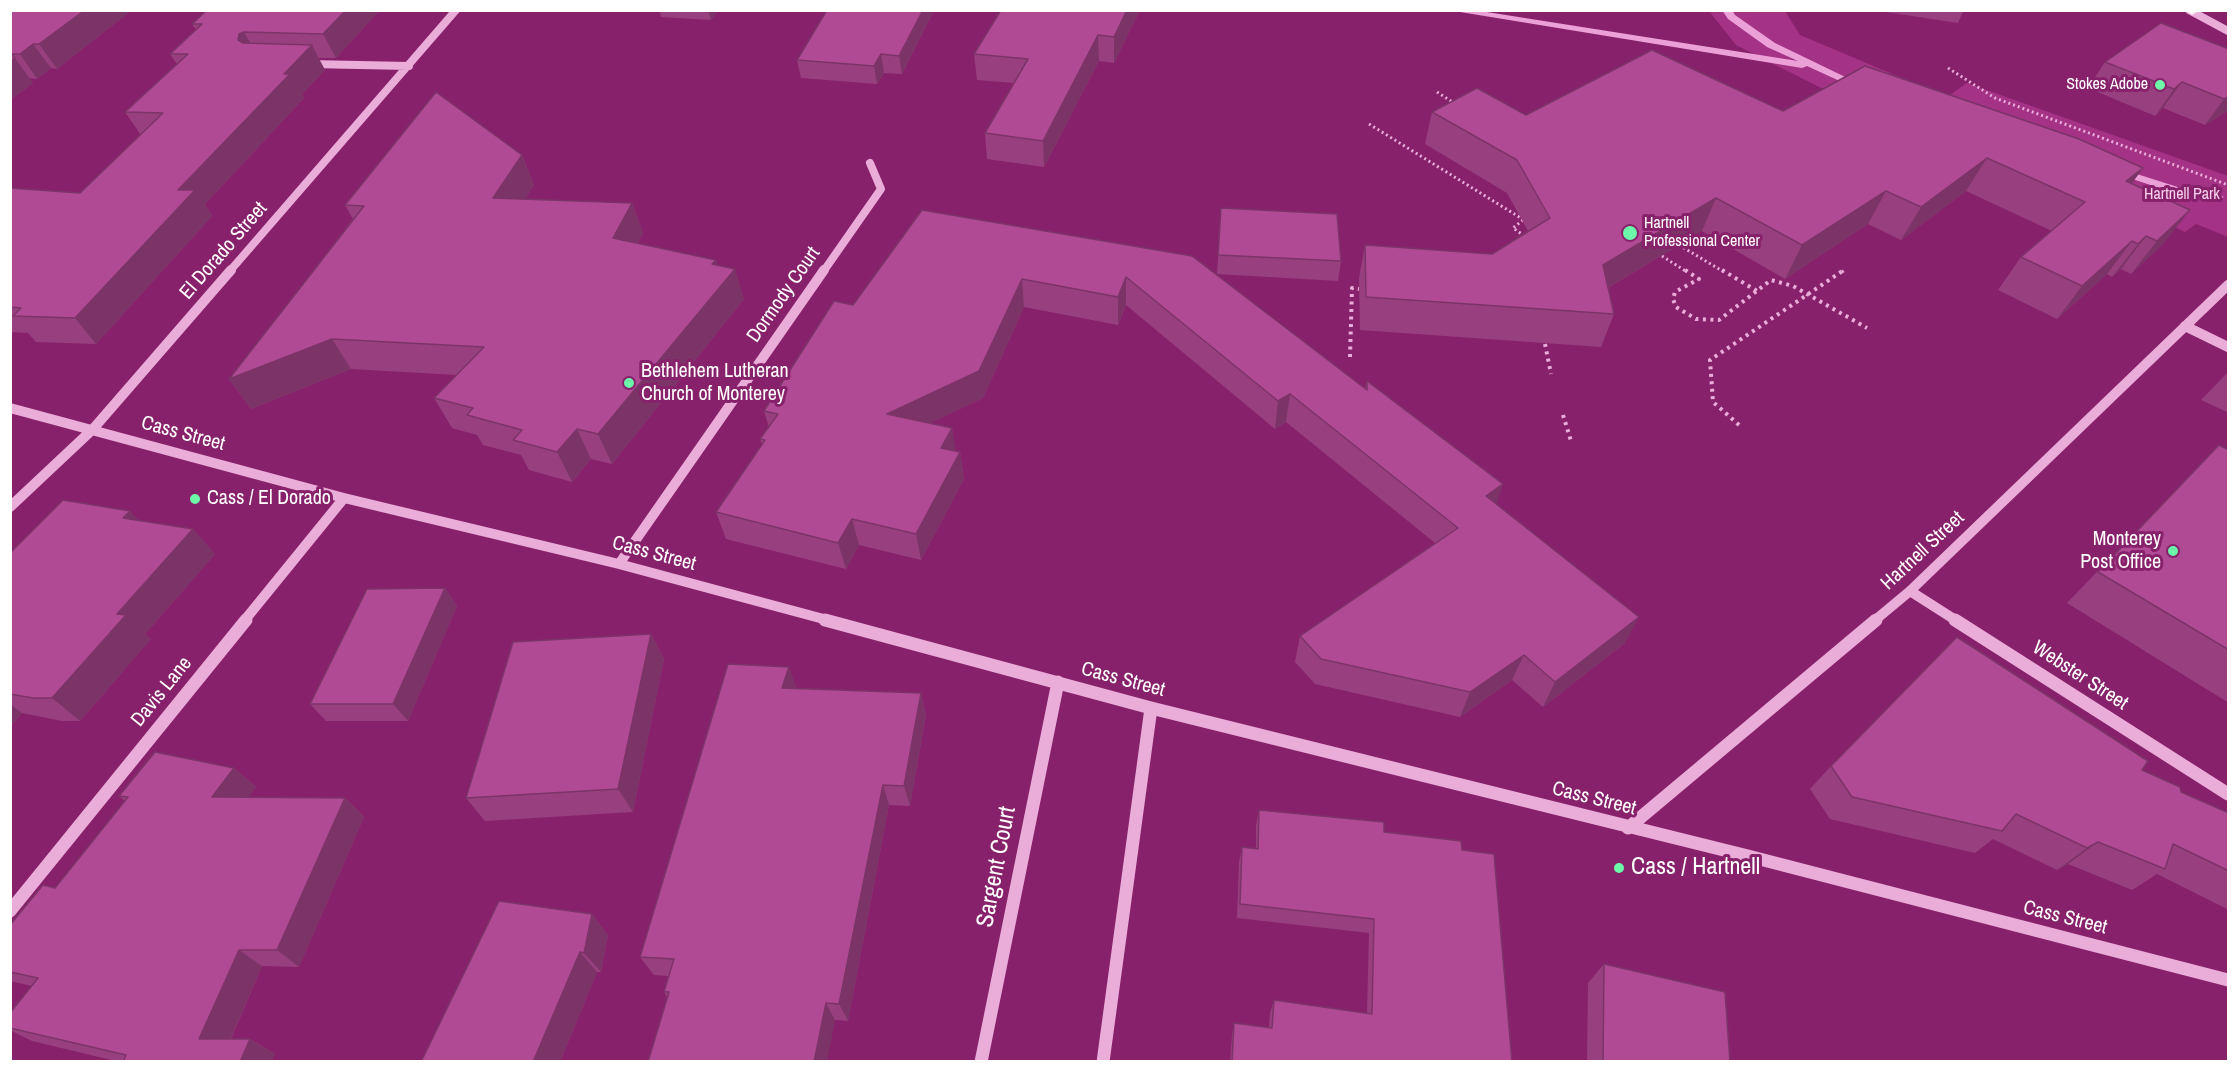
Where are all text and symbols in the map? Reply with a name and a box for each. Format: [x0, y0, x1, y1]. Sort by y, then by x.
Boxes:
place label: Stokes Adobe [2066, 75, 2148, 95]
marker: Stokes Adobe [2153, 78, 2167, 92]
park label: Hartnell Park [2144, 185, 2220, 205]
street label: El Dorado Street [175, 197, 273, 305]
place label: Hartnell Professional Center [1644, 214, 1760, 252]
marker: Hartnell Professional Center [1621, 224, 1639, 242]
street label: Dormody Court [742, 243, 826, 347]
place label: Bethlehem Lutheran Church of Monterey [641, 360, 789, 407]
marker: Bethlehem Lutheran Church of Monterey [622, 376, 636, 390]
street label: Cass Street [139, 411, 227, 457]
place label: Cass / El Dorado [207, 487, 331, 511]
marker: Cass / El Dorado [188, 492, 202, 506]
street label: Hartnell Street [1876, 506, 1970, 596]
place label: Monterey Post Office [2080, 528, 2161, 575]
street label: Cass Street [610, 531, 698, 577]
marker: Monterey Post Office [2166, 544, 2180, 558]
street label: Webster Street [2028, 636, 2132, 716]
street label: Davis Lane [127, 652, 197, 732]
street label: Cass Street [1079, 657, 1167, 703]
street label: Cass Street [1550, 777, 1638, 821]
street label: Sargent Court [971, 804, 1023, 930]
place label: Cass / Hartnell [1631, 854, 1760, 882]
marker: Cass / Hartnell [1612, 861, 1626, 875]
street label: Cass Street [2021, 896, 2109, 940]

